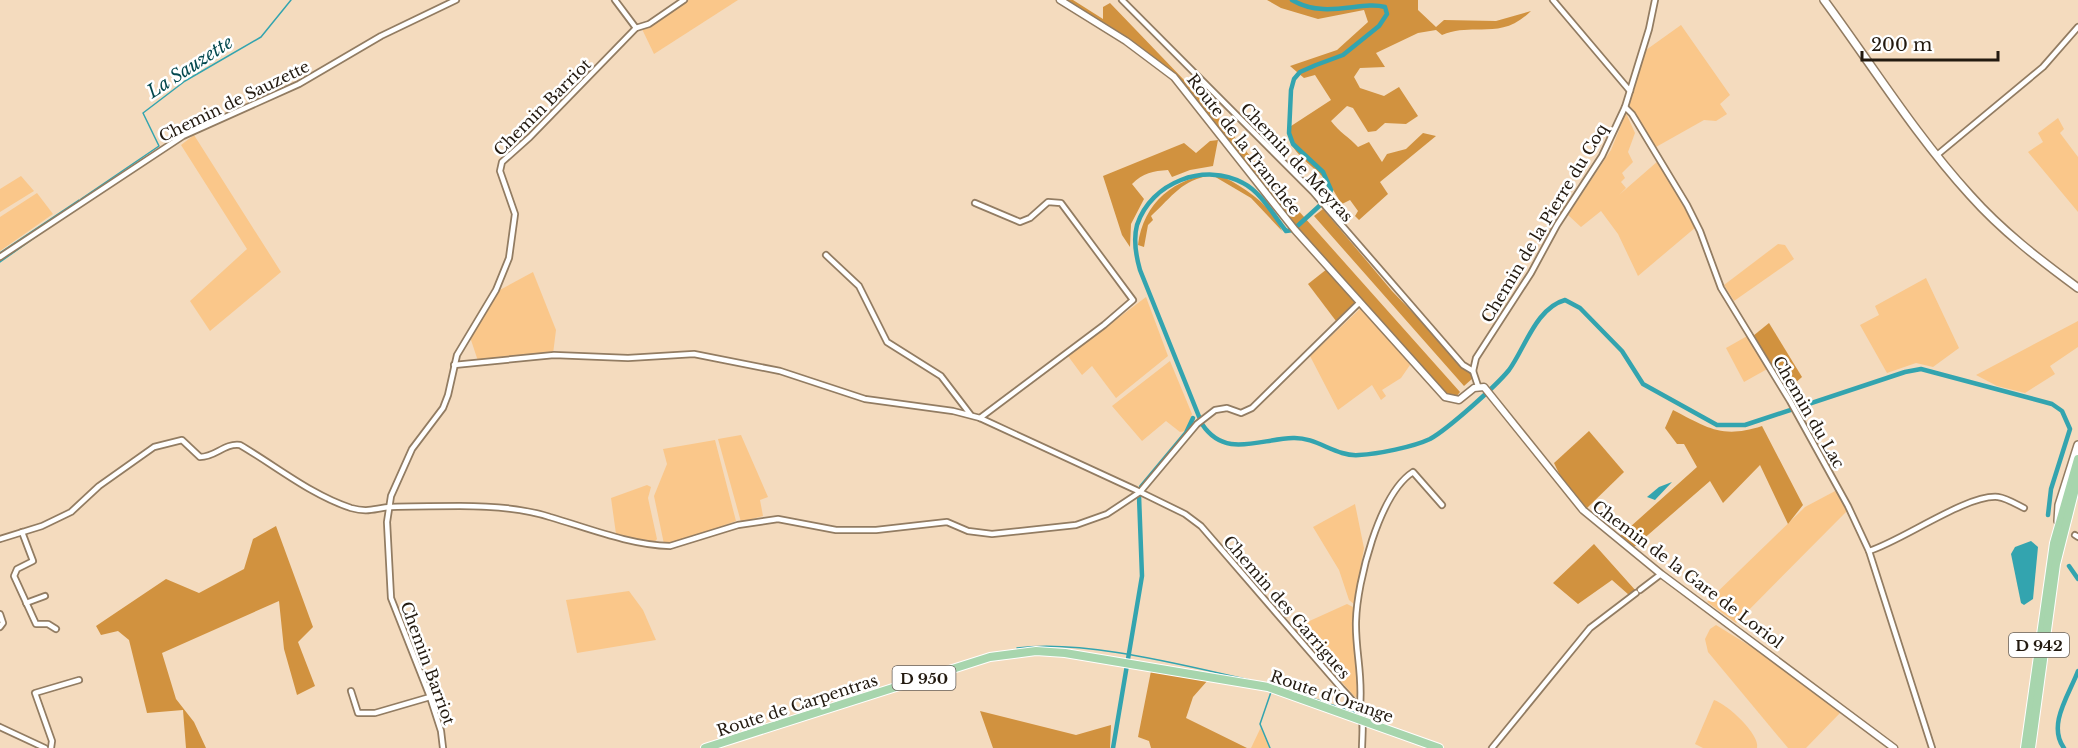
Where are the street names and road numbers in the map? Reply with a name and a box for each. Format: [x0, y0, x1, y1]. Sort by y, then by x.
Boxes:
street label: Chemin Barriot [489, 54, 595, 160]
street label: Chemin de Sauzette [155, 56, 313, 146]
street label: Route de la Tranchée [1183, 70, 1305, 218]
street label: Chemin de Meyras [1237, 98, 1357, 226]
street label: Chemin de la Pierre du Coq [1477, 119, 1612, 326]
street label: Chemin du Lac [1769, 352, 1849, 472]
street label: Chemin de la Gare de Loriol [1589, 496, 1787, 652]
street label: Chemin des Garrigues [1219, 531, 1355, 683]
street label: Chemin Barriot [396, 599, 460, 727]
road number: D 942 [2009, 633, 2069, 657]
road number: D 950 [892, 666, 956, 690]
street label: Route d'Orange [1268, 666, 1396, 726]
street label: Route de Carpentras [714, 670, 880, 740]

